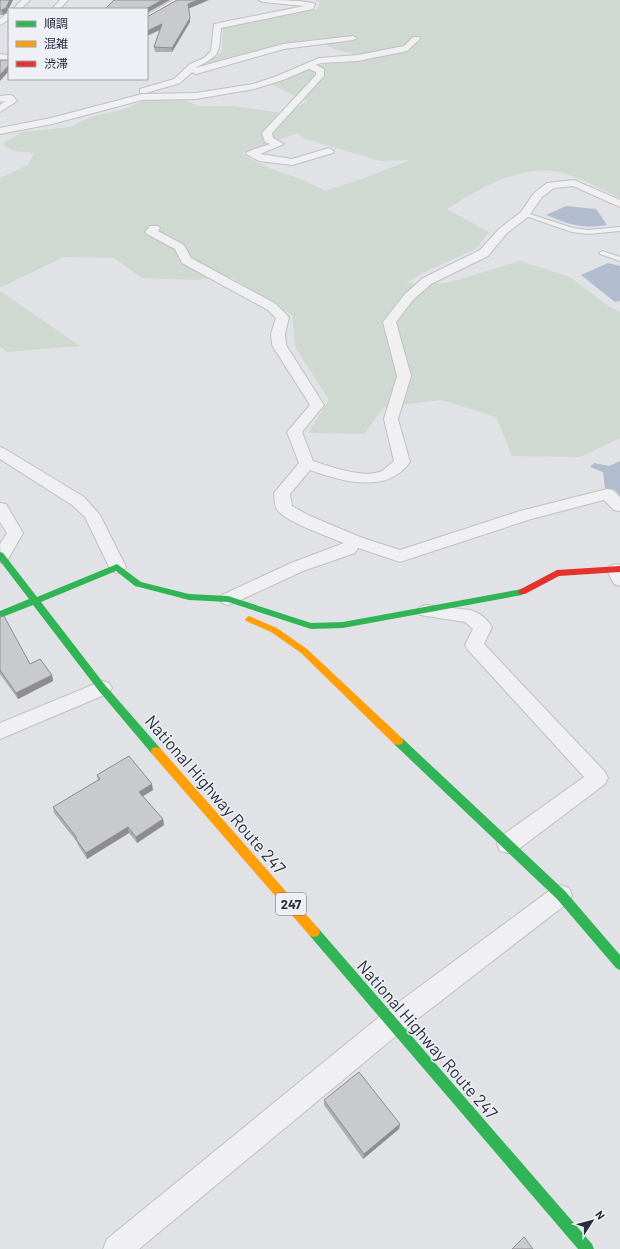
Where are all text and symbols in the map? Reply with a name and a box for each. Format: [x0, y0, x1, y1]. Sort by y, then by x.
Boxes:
legend [8, 8, 148, 80]
text: 順調 [44, 16, 68, 30]
text: 混雑 [44, 36, 68, 50]
text: 渋滞 [44, 56, 68, 70]
street label: National Highway Route 247 [142, 711, 290, 877]
road number: 247 [276, 893, 306, 915]
street label: National Highway Route 247 [354, 956, 502, 1122]
north arrow [572, 1201, 612, 1241]
text: N [593, 1208, 608, 1222]

